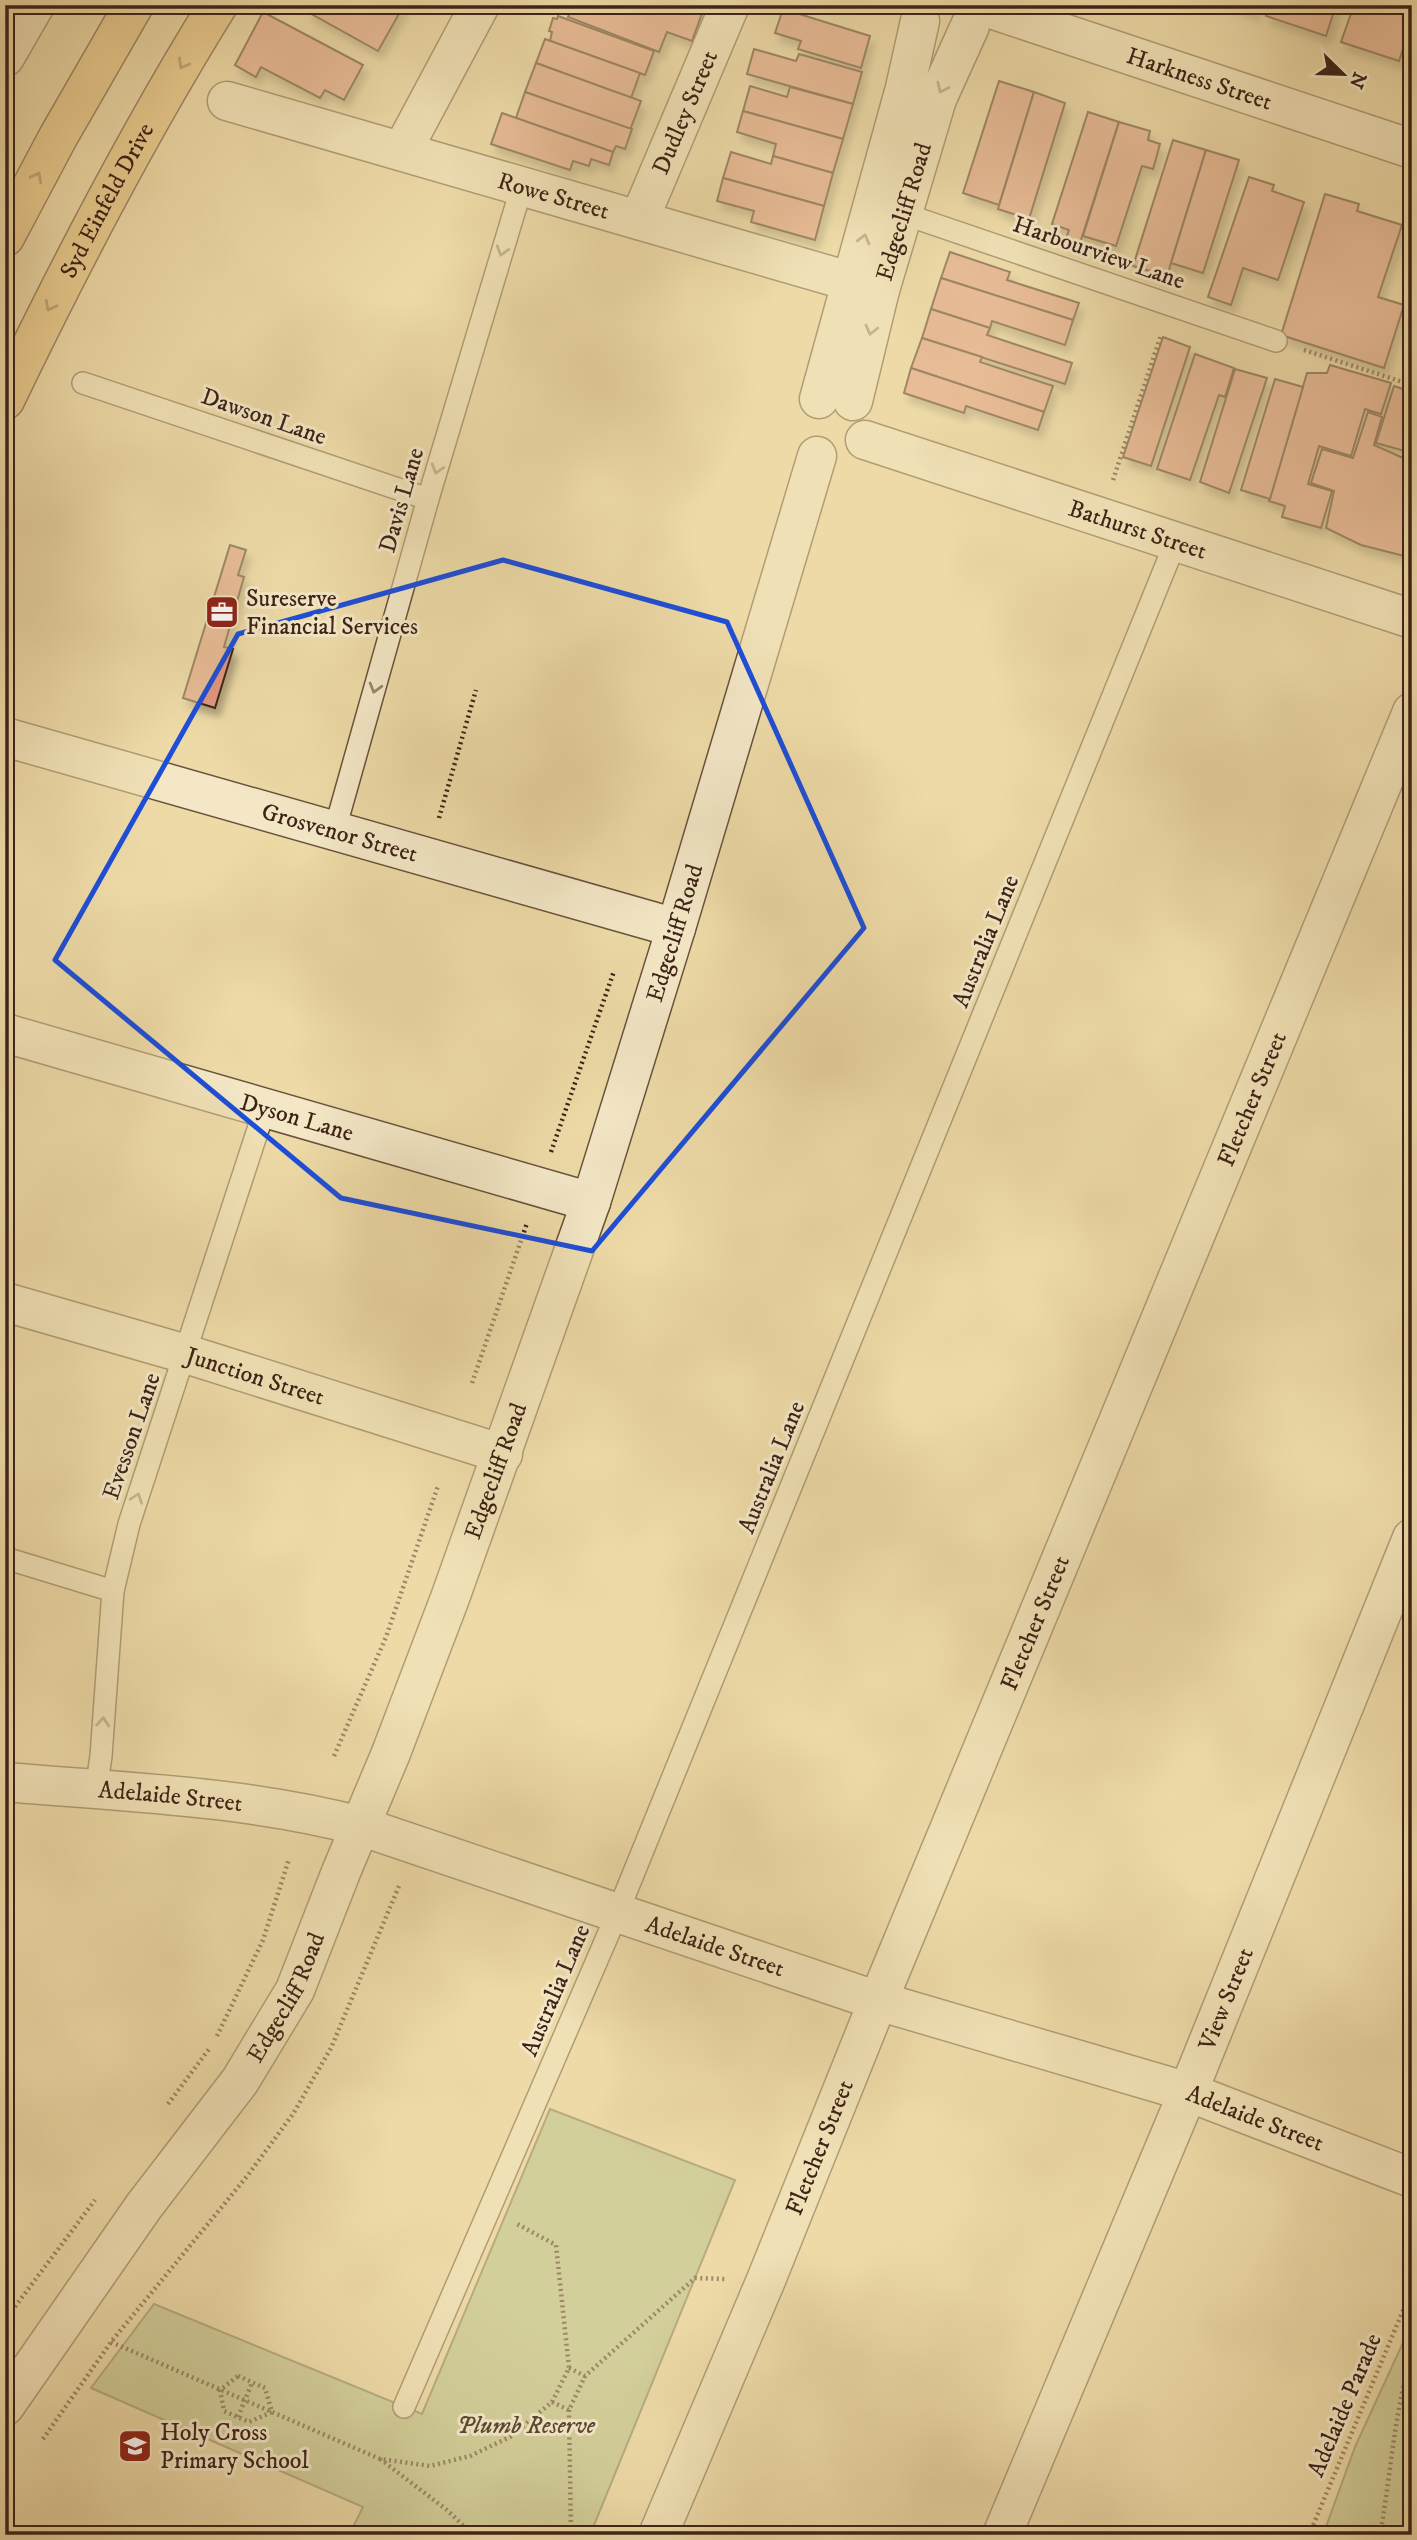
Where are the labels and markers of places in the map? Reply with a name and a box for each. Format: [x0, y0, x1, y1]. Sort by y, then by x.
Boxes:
place label: Sureserve Financial Services [246, 584, 418, 642]
office icon: Sureserve Financial Services [203, 593, 241, 631]
place label: Holy Cross Primary School [160, 2418, 309, 2476]
school or university icon: Holy Cross Primary School [116, 2427, 154, 2465]

